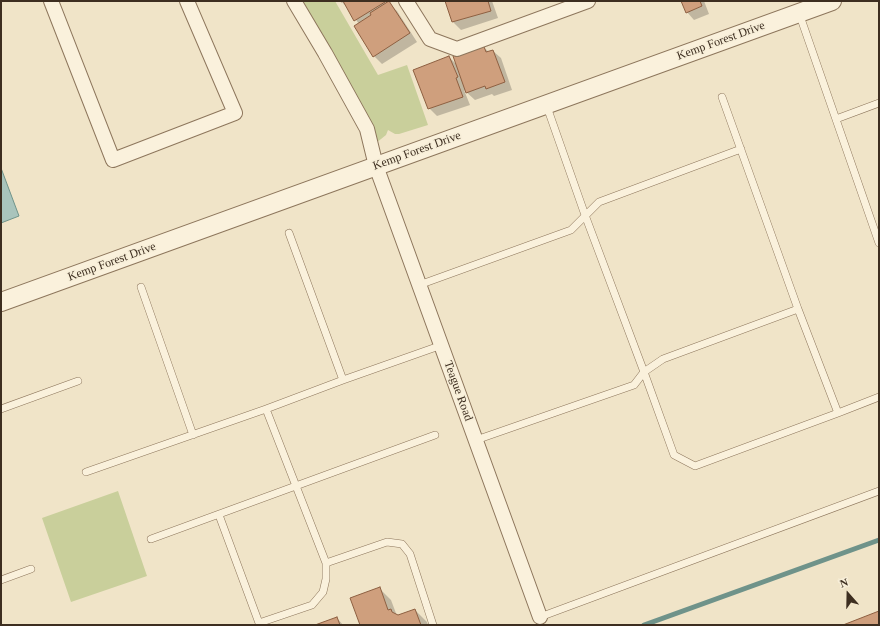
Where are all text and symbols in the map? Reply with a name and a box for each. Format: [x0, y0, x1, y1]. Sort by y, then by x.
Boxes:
street label: Kemp Forest Drive [675, 18, 767, 64]
street label: Kemp Forest Drive [371, 128, 463, 174]
street label: Kemp Forest Drive [66, 239, 158, 285]
street label: Teague Road [440, 359, 476, 423]
north arrow [828, 574, 868, 614]
text: N [838, 576, 850, 590]

